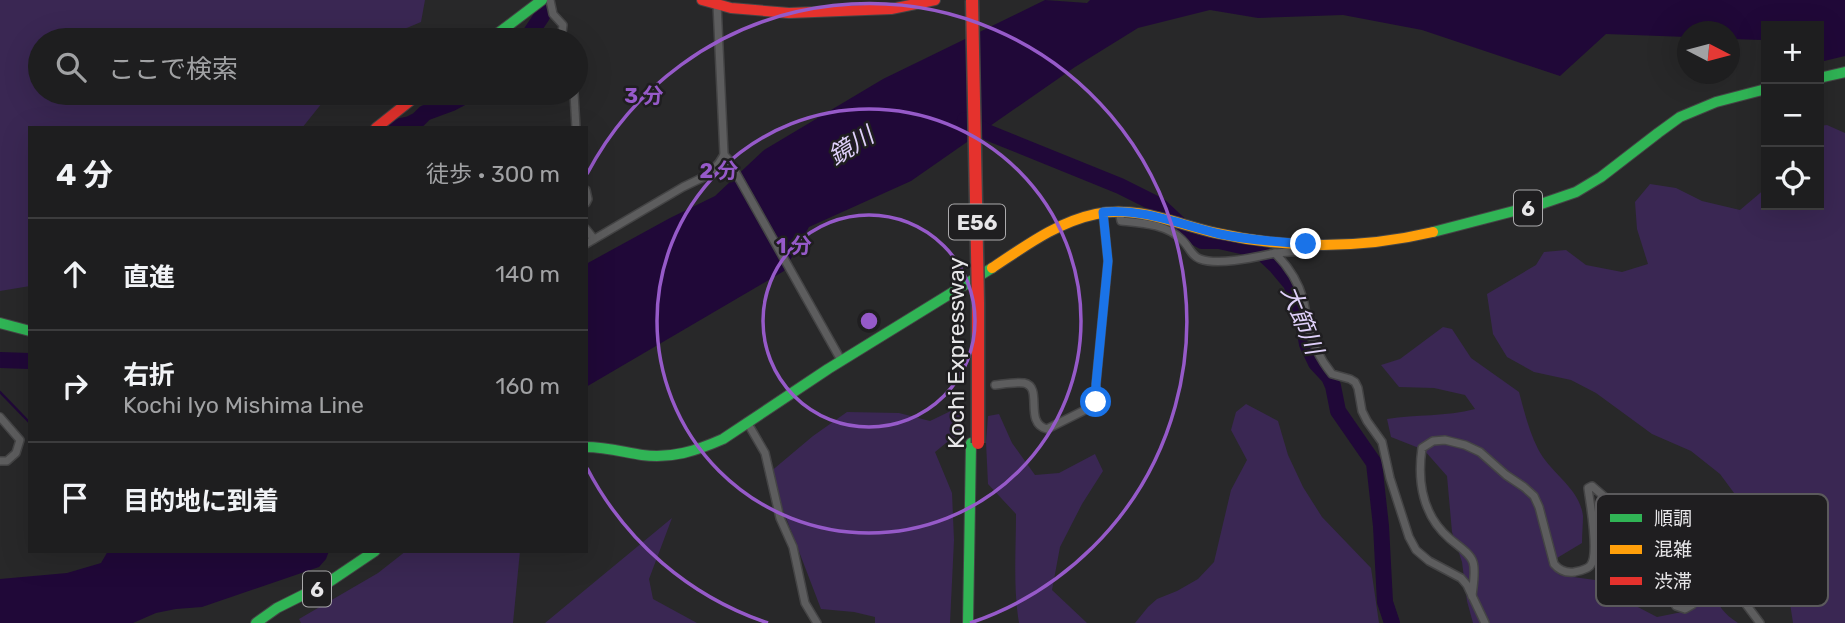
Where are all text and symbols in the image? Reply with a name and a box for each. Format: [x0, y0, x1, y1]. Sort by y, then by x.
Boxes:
north arrow [1677, 21, 1740, 84]
map controls [1761, 21, 1824, 210]
button: + [1761, 21, 1824, 84]
search box [28, 28, 588, 105]
icon: search [52, 48, 90, 86]
text: ここで検索 [108, 54, 238, 85]
text: 3 分 [624, 83, 664, 108]
button: − [1761, 84, 1824, 147]
water label: 鏡川 [823, 120, 881, 171]
button: locate [1761, 147, 1824, 210]
text: 4 分 [56, 157, 113, 193]
text: 2 分 [699, 158, 739, 183]
text: 徒歩 · 300 m [426, 160, 560, 188]
road number: 6 [1514, 190, 1542, 226]
road number: E56 [949, 204, 1005, 240]
route end [1290, 228, 1321, 259]
text: 1 分 [776, 233, 812, 258]
icon: ahead [56, 255, 94, 293]
street label: Kochi Expressway [942, 257, 970, 449]
text: 140 m [495, 260, 560, 288]
text: 直進 [123, 262, 175, 293]
water label: 大節川 [1276, 281, 1330, 361]
centre of rings [857, 309, 881, 333]
text: 右折 [123, 360, 175, 391]
icon: right [56, 367, 94, 405]
text: 160 m [496, 372, 560, 400]
route start [1080, 386, 1111, 417]
text: Kochi Iyo Mishima Line [123, 391, 364, 419]
icon: arrive [56, 479, 94, 517]
text: 目的地に到着 [123, 486, 279, 517]
legend [1596, 494, 1828, 606]
text: 順調 [1654, 507, 1692, 530]
text: 混雑 [1654, 538, 1692, 561]
text: 渋滞 [1654, 570, 1692, 593]
road number: 6 [303, 572, 331, 606]

